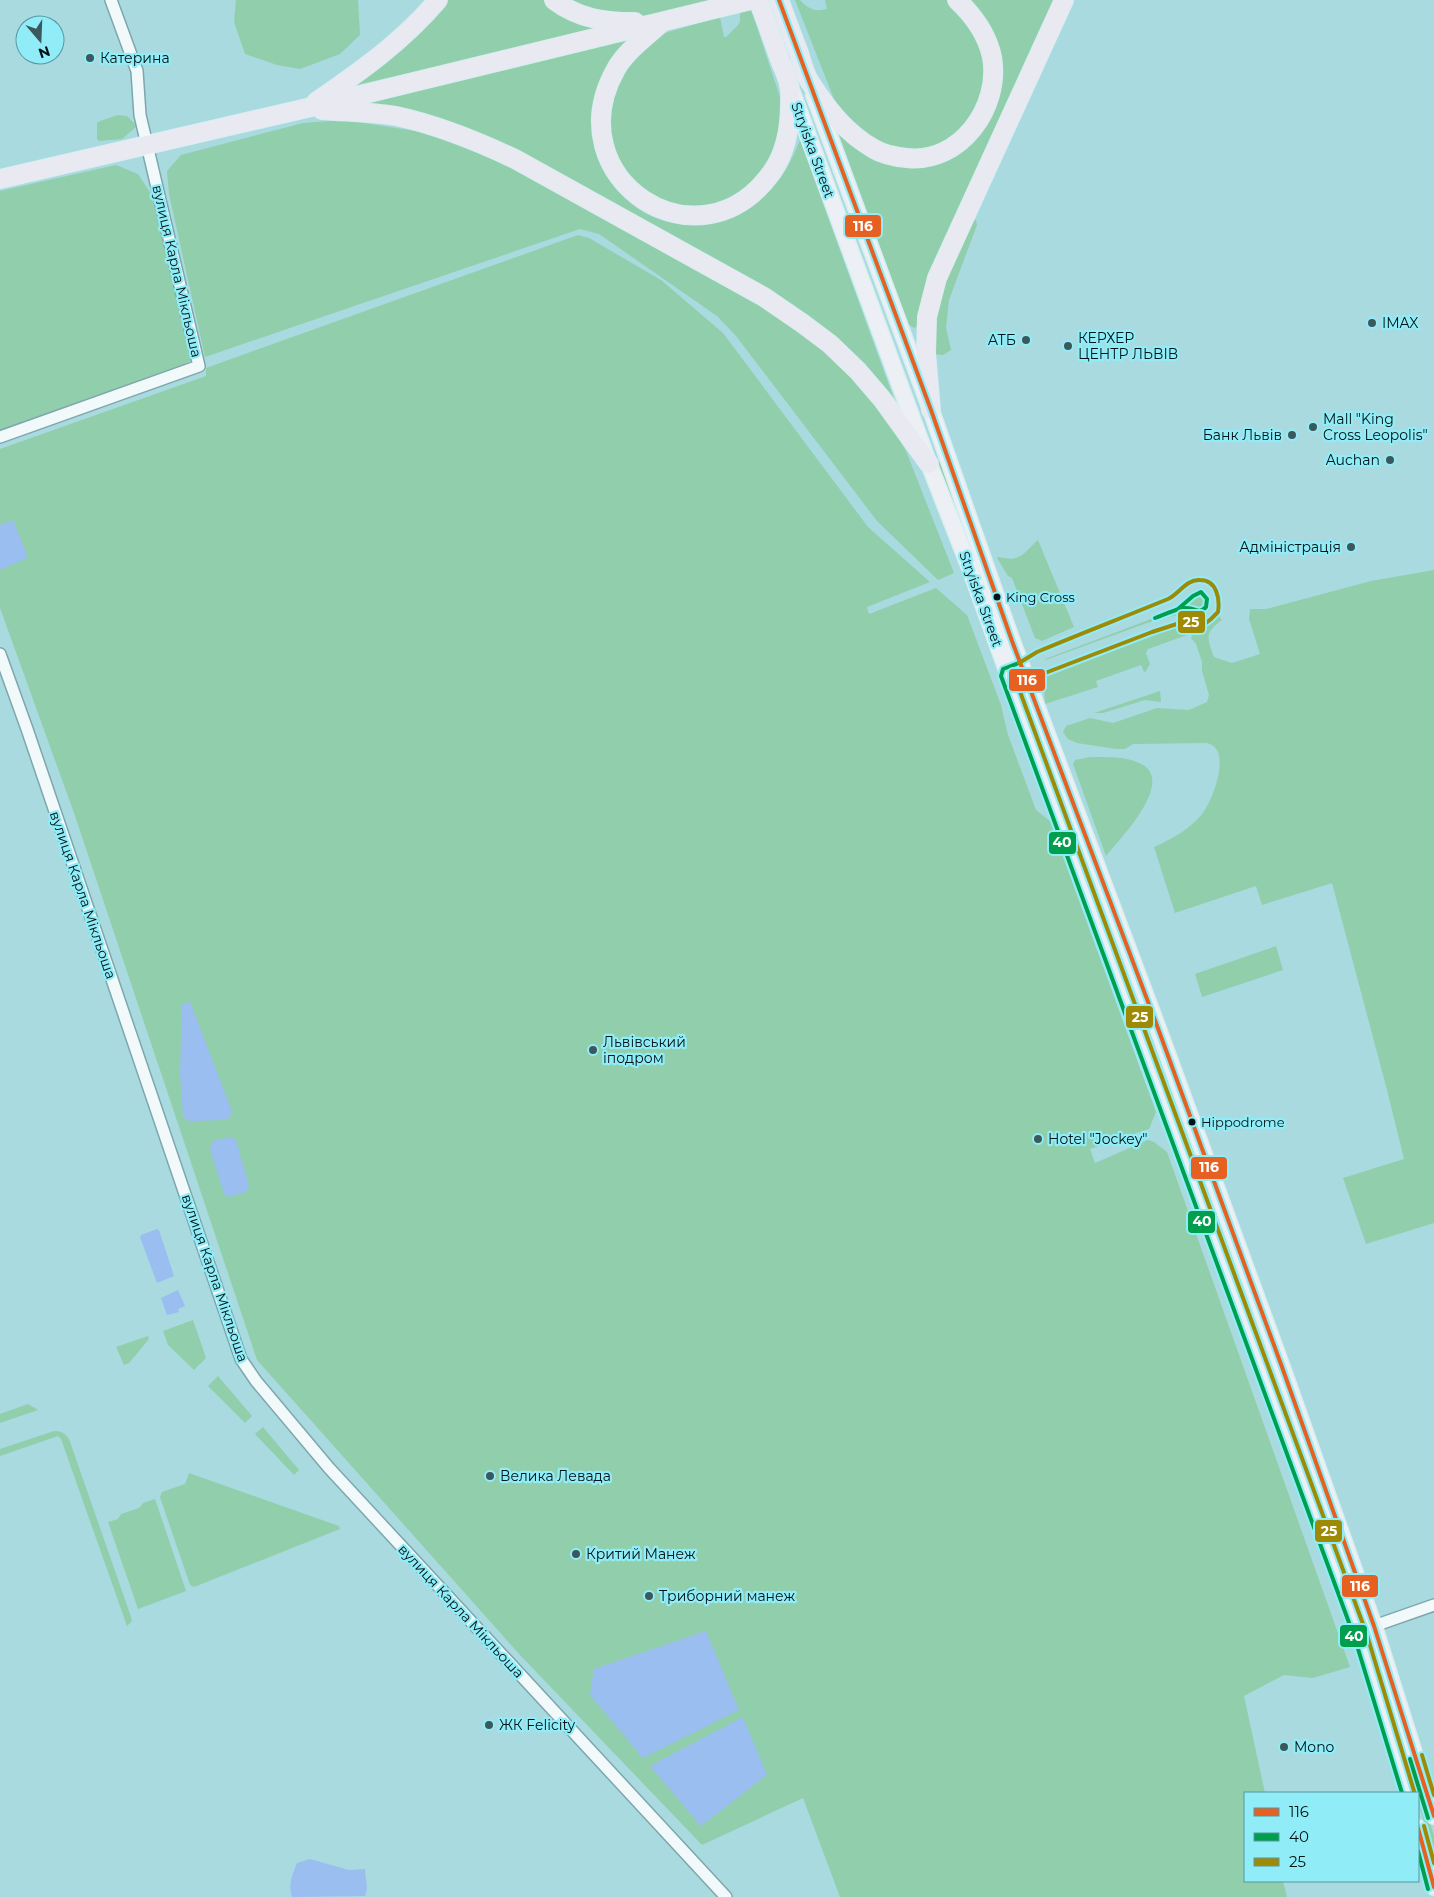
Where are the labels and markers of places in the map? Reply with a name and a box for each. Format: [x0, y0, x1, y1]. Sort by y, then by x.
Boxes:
place label: Катерина [100, 49, 170, 67]
marker: Катерина [84, 52, 96, 64]
place label: IMAX [1382, 314, 1418, 332]
marker: IMAX [1366, 317, 1378, 329]
place label: КЕРХЕР ЦЕНТР ЛЬВІВ [1078, 329, 1178, 363]
place label: АТБ [988, 331, 1016, 349]
marker: АТБ [1020, 334, 1032, 346]
marker: КЕРХЕР ЦЕНТР ЛЬВІВ [1062, 340, 1074, 352]
place label: Mall "King Cross Leopolis" [1323, 410, 1428, 444]
marker: Mall "King Cross Leopolis" [1307, 421, 1319, 433]
place label: Банк Львів [1203, 426, 1282, 444]
marker: Банк Львів [1286, 429, 1298, 441]
place label: Auchan [1326, 451, 1380, 469]
marker: Auchan [1384, 454, 1396, 466]
place label: Адміністрація [1239, 538, 1341, 556]
marker: Адміністрація [1345, 541, 1357, 553]
place label: King Cross [1006, 589, 1075, 605]
marker: King Cross [992, 592, 1002, 602]
place label: Львівський іподром [603, 1033, 686, 1067]
marker: Львівський іподром [587, 1044, 599, 1056]
place label: Hippodrome [1201, 1114, 1285, 1130]
marker: Hippodrome [1187, 1117, 1197, 1127]
place label: Hotel "Jockey" [1048, 1130, 1148, 1148]
marker: Hotel "Jockey" [1032, 1133, 1044, 1145]
place label: Велика Левада [500, 1467, 611, 1485]
marker: Велика Левада [484, 1470, 496, 1482]
place label: Критий Манеж [586, 1545, 696, 1563]
marker: Критий Манеж [570, 1548, 582, 1560]
place label: Триборний манеж [659, 1587, 796, 1605]
marker: Триборний манеж [643, 1590, 655, 1602]
place label: ЖК Felicity [499, 1716, 576, 1734]
marker: ЖК Felicity [483, 1719, 495, 1731]
place label: Mono [1294, 1738, 1335, 1756]
marker: Mono [1278, 1741, 1290, 1753]

